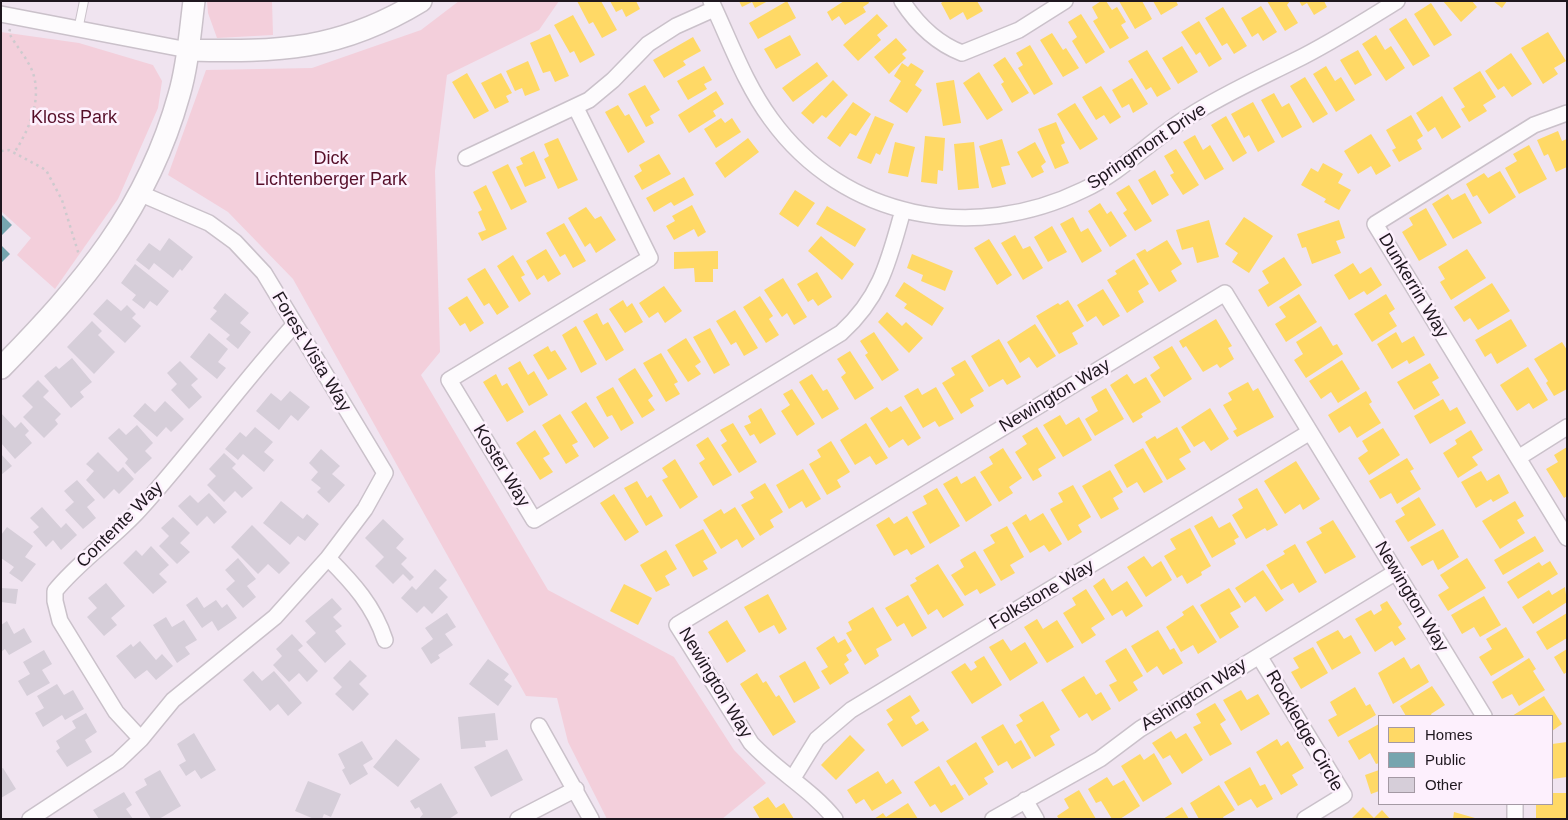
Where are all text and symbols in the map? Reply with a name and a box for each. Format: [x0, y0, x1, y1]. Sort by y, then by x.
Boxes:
street label: Springmont Drive [1083, 99, 1211, 195]
park label: Kloss Park [31, 107, 117, 129]
park label: Dick Lichtenberger Park [255, 148, 407, 190]
street label: Dunkerrin Way [1373, 230, 1453, 342]
street label: Forest Vista Way [267, 288, 355, 416]
street label: Newington Way [996, 354, 1114, 438]
street label: Koster Way [468, 421, 534, 511]
street label: Contente Way [72, 477, 168, 573]
street label: Newington Way [1369, 538, 1453, 656]
street label: Folkstone Way [986, 555, 1098, 635]
street label: Newington Way [673, 624, 757, 742]
street label: Ashington Way [1137, 654, 1251, 736]
street label: Rockledge Circle [1261, 667, 1347, 795]
legend [1378, 715, 1553, 805]
text: Homes [1425, 726, 1473, 743]
text: Public [1425, 751, 1466, 768]
text: Other [1425, 776, 1463, 793]

